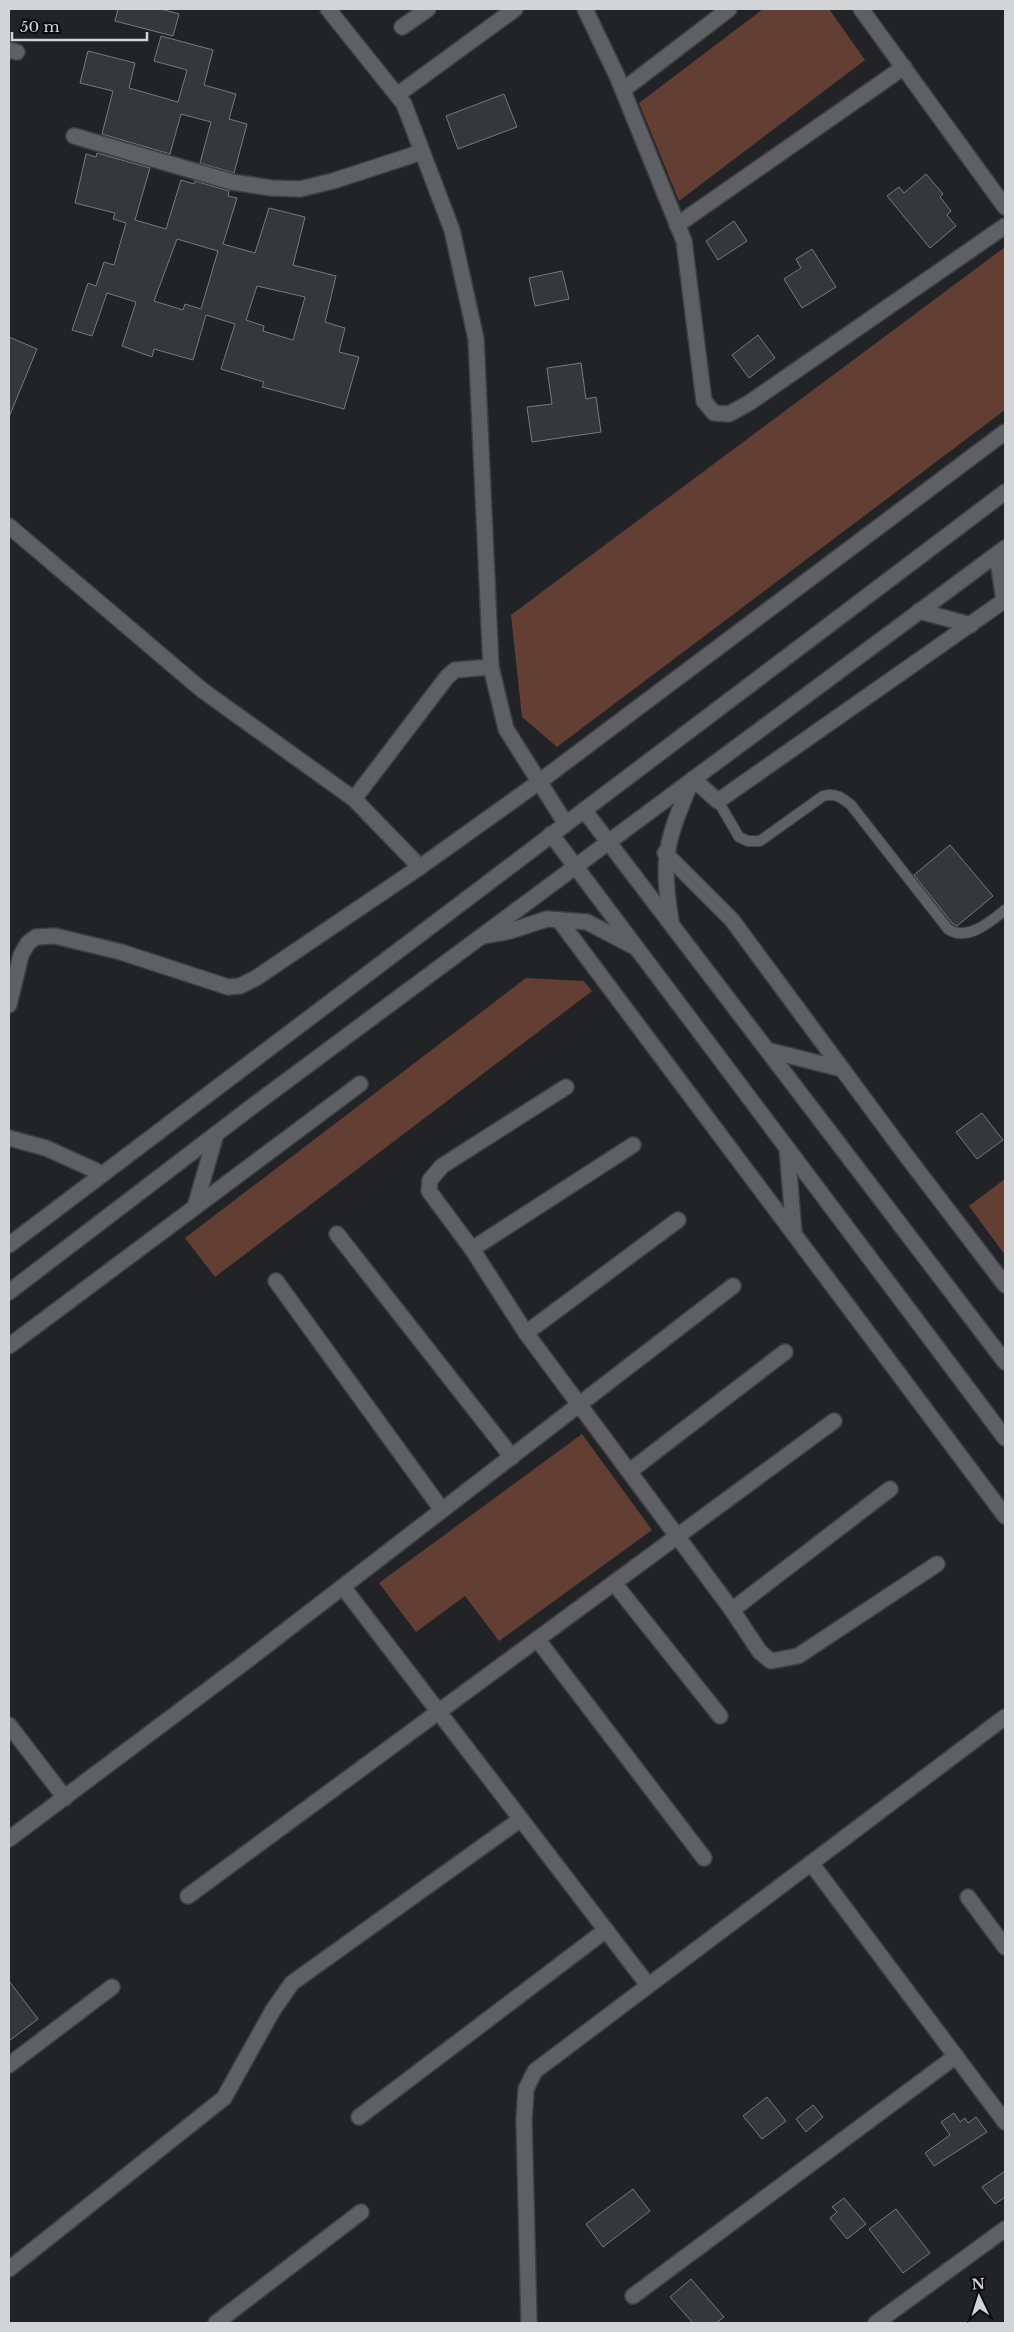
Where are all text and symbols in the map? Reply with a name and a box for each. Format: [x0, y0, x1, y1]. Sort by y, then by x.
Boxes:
scale bar [12, 10, 148, 42]
text: 50 m [20, 17, 60, 36]
north arrow [954, 2272, 1004, 2322]
text: N [971, 2275, 985, 2293]

